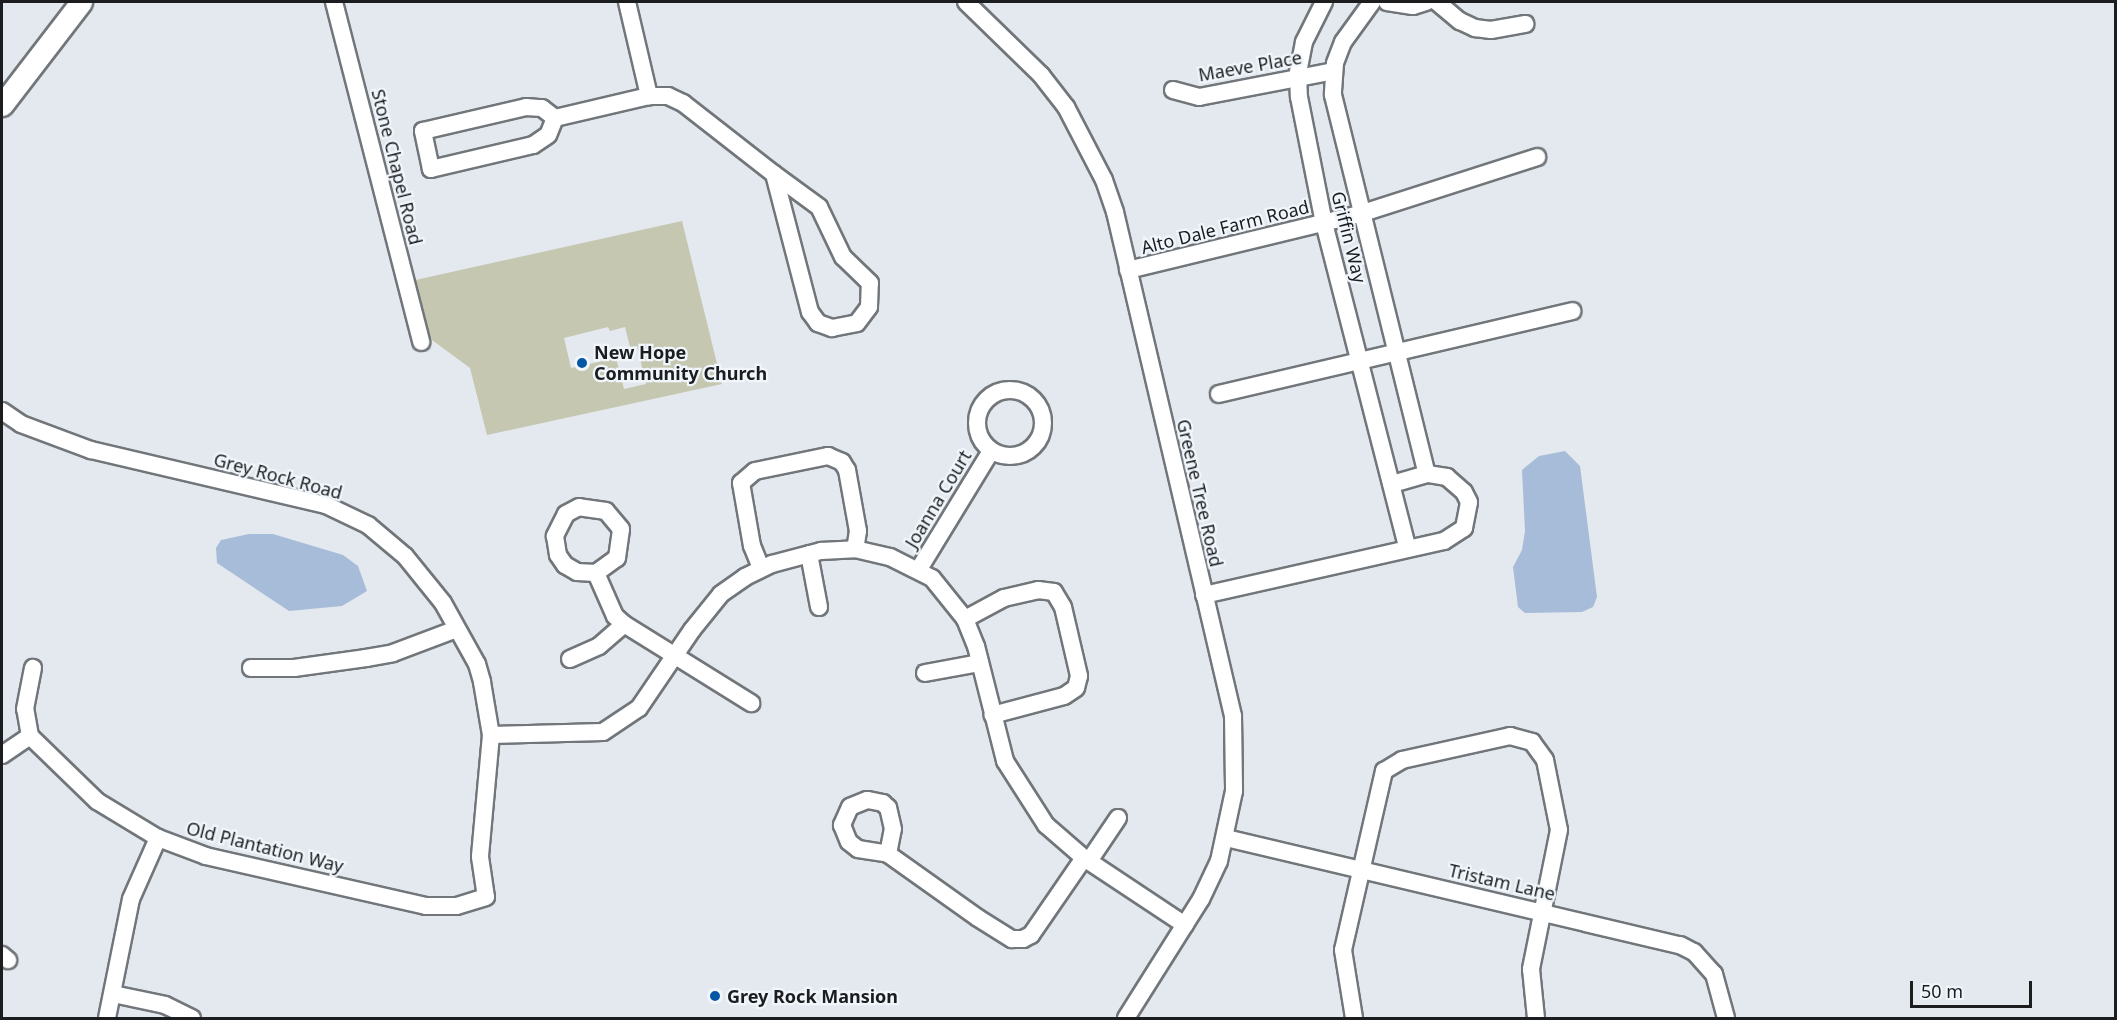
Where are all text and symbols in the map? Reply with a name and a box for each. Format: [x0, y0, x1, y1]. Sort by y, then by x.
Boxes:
street label: Maeve Place [1197, 46, 1303, 86]
street label: Stone Chapel Road [367, 87, 427, 247]
street label: Griffin Way [1327, 189, 1371, 285]
street label: Alto Dale Farm Road [1139, 196, 1311, 258]
place label: New Hope Community Church [594, 342, 767, 385]
marker: New Hope Community Church [575, 356, 589, 370]
street label: Greene Tree Road [1173, 417, 1227, 569]
street label: Joanna Court [900, 446, 976, 552]
street label: Grey Rock Road [211, 448, 345, 504]
street label: Old Plantation Way [184, 817, 346, 877]
street label: Tristam Lane [1447, 859, 1557, 905]
scale bar [1913, 969, 2034, 1007]
text: 50 m [1921, 979, 1963, 1003]
place label: Grey Rock Mansion [727, 985, 898, 1007]
marker: Grey Rock Mansion [708, 989, 722, 1003]

